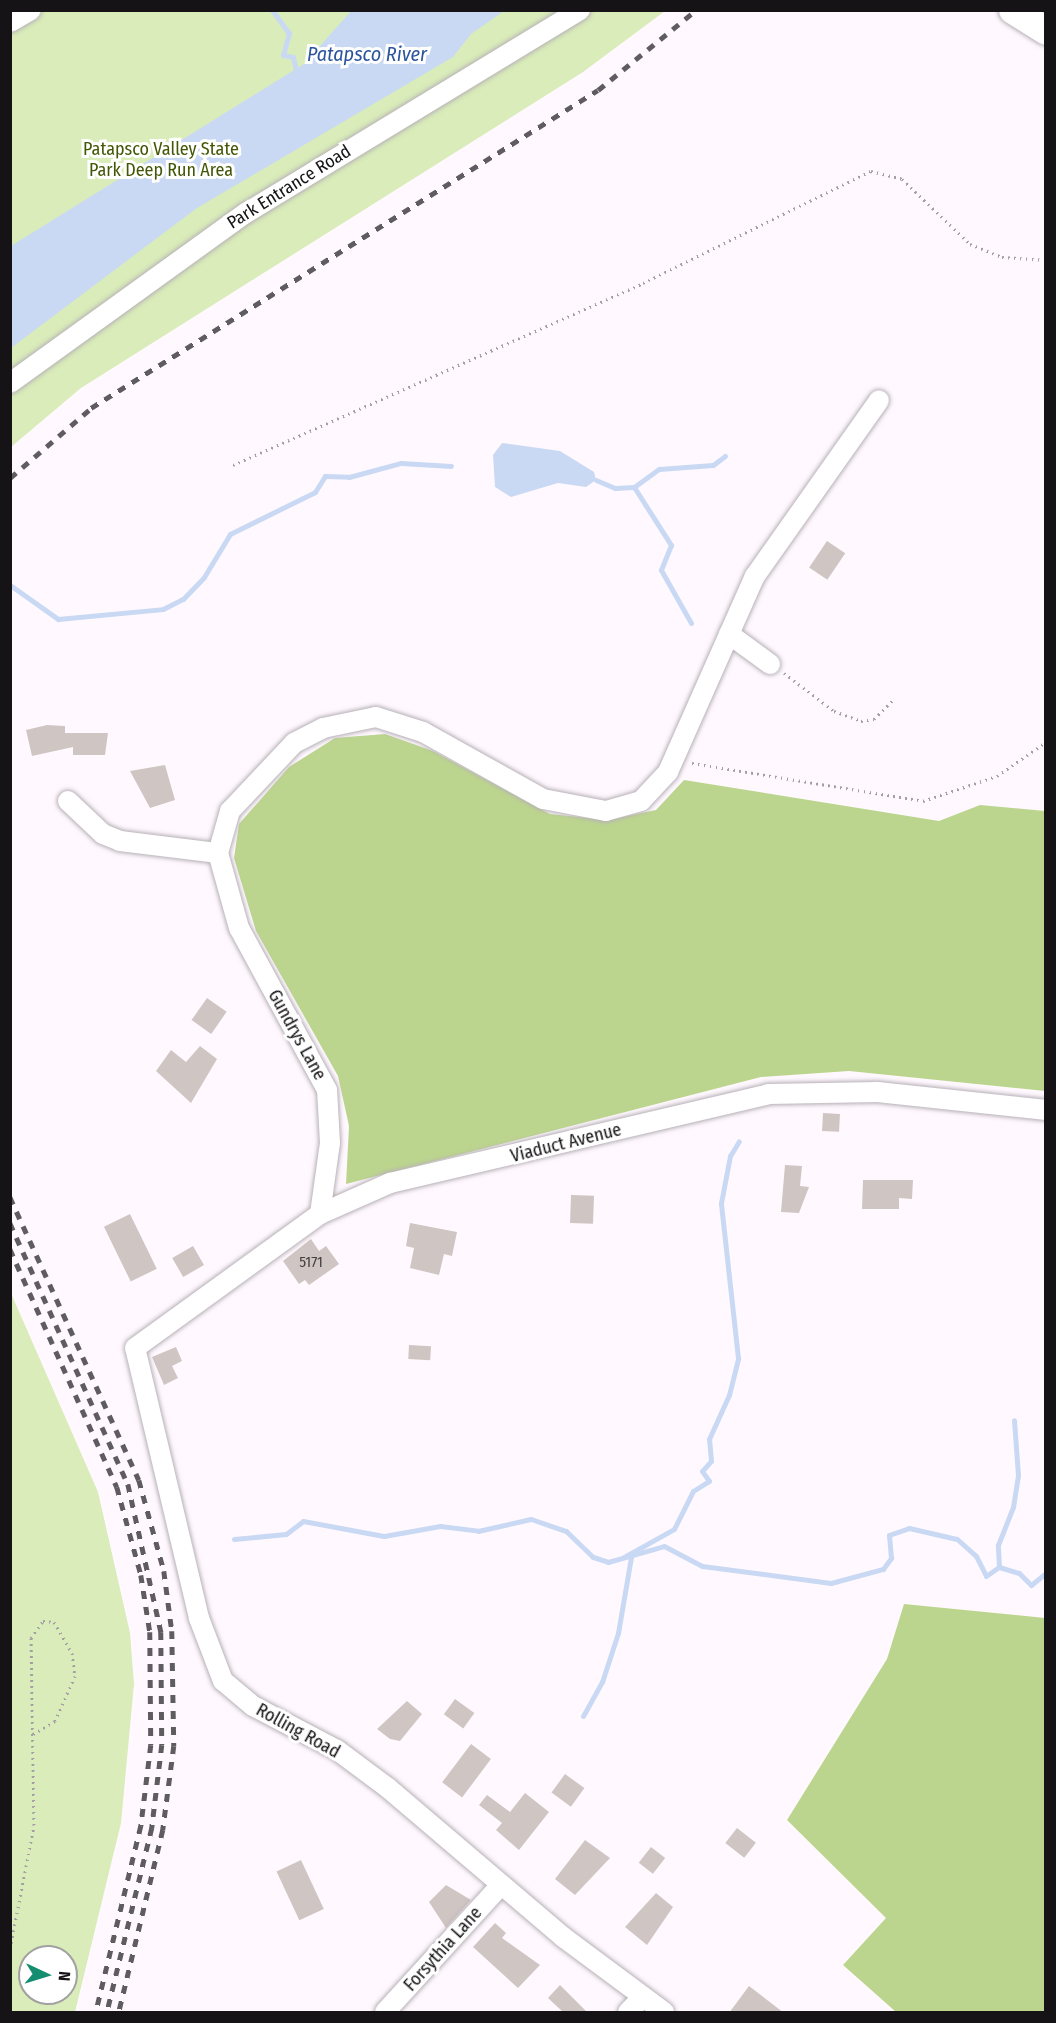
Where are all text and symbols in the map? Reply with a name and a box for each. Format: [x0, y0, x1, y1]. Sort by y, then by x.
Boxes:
water label: Patapsco River [307, 42, 427, 66]
park label: Patapsco Valley State Park Deep Run Area [83, 139, 239, 182]
street label: Park Entrance Road [223, 140, 355, 234]
street label: Gundrys Lane [263, 986, 331, 1084]
street label: Viaduct Avenue [508, 1119, 624, 1167]
house number: 5171 [299, 1254, 323, 1272]
street label: Rolling Road [252, 1699, 344, 1763]
street label: Forsythia Lane [399, 1902, 487, 1996]
north arrow [18, 1945, 78, 2005]
text: N [55, 1971, 74, 1982]

